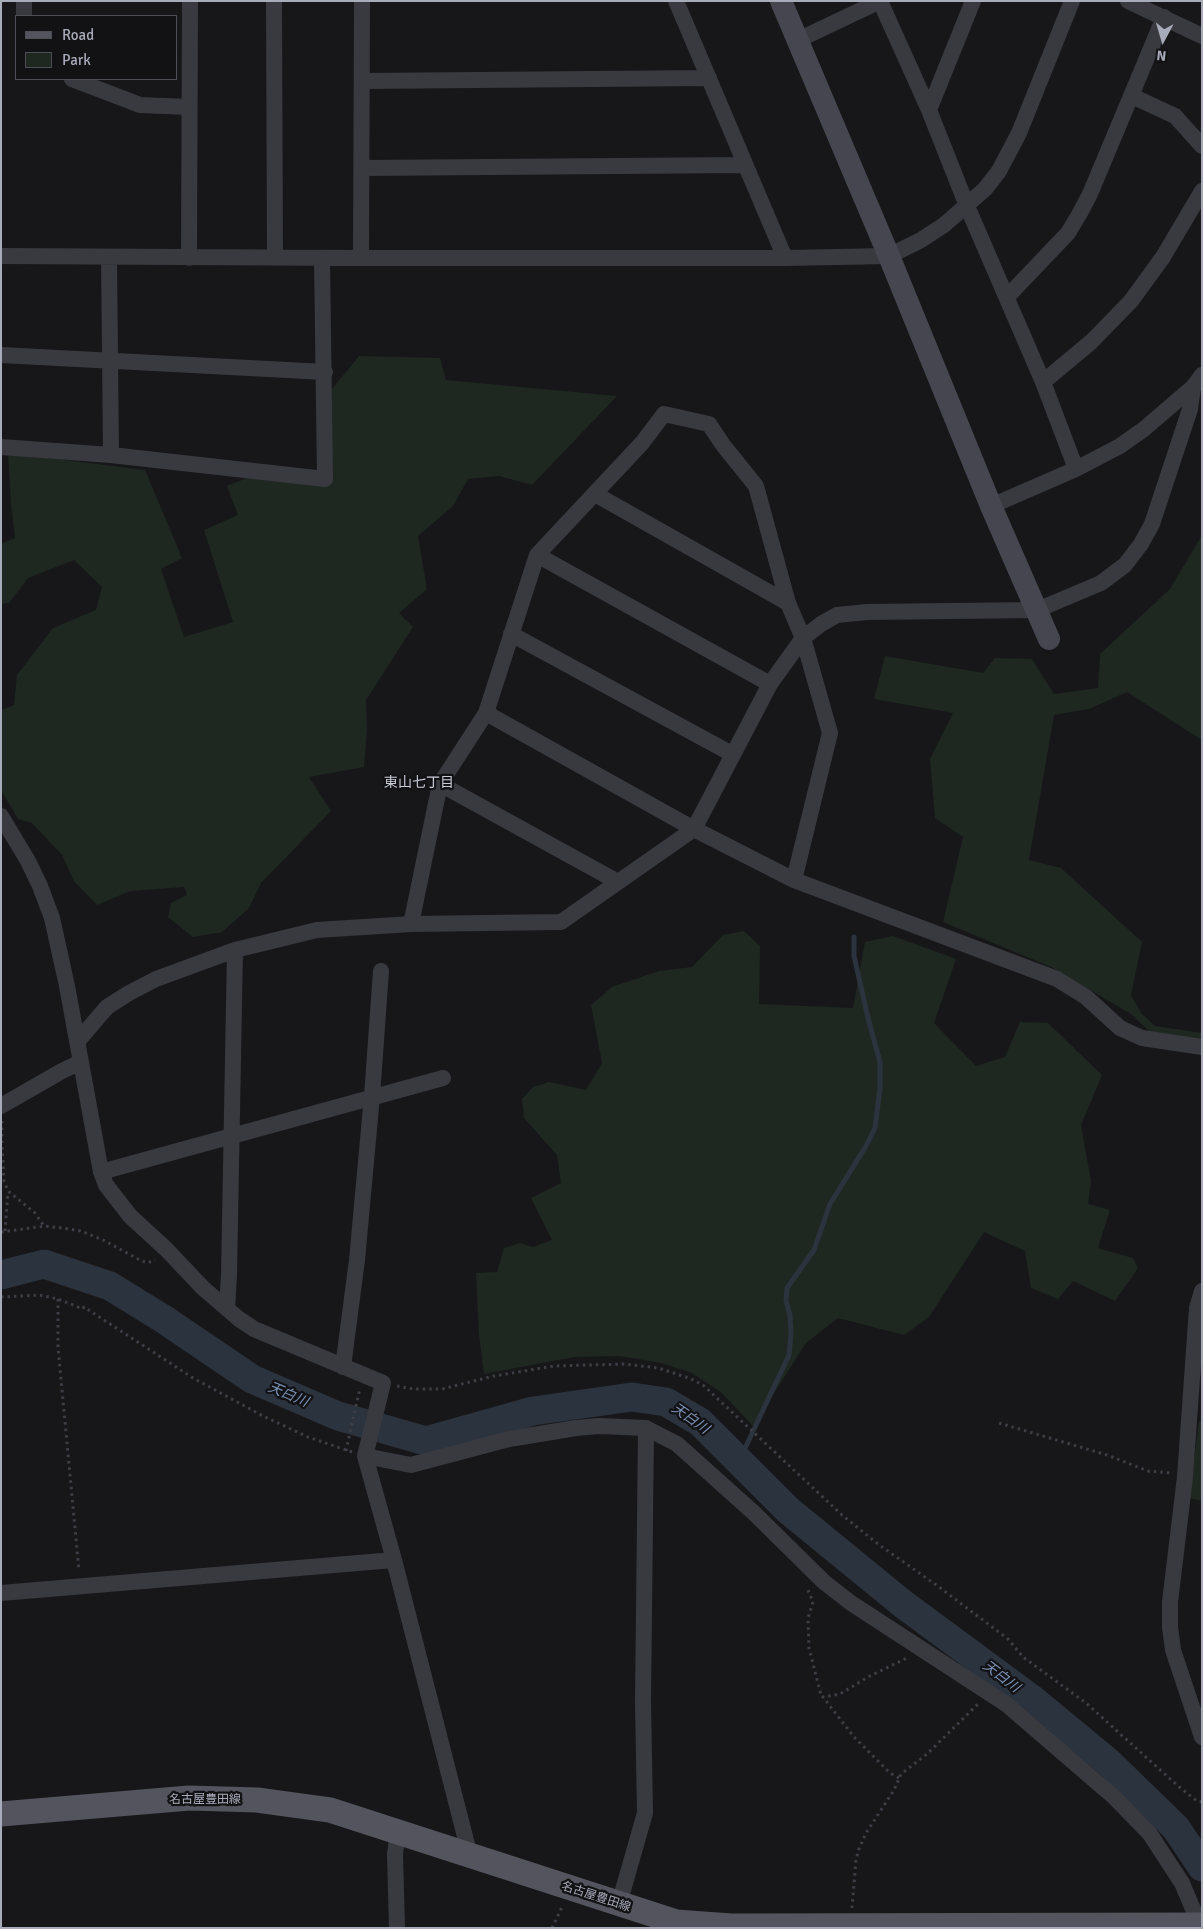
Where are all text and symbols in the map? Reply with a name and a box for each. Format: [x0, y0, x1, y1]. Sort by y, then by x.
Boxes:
legend [15, 15, 178, 80]
north arrow [1138, 15, 1188, 65]
text: Road [62, 26, 94, 44]
text: N [1156, 46, 1167, 64]
text: Park [62, 51, 91, 69]
district label: 東山七丁目 [384, 775, 454, 791]
water label: 天白川 [265, 1379, 311, 1411]
water label: 天白川 [668, 1400, 712, 1438]
water label: 天白川 [979, 1658, 1023, 1696]
street label: 名古屋豊田線 [169, 1793, 241, 1807]
street label: 名古屋豊田線 [560, 1879, 632, 1915]

